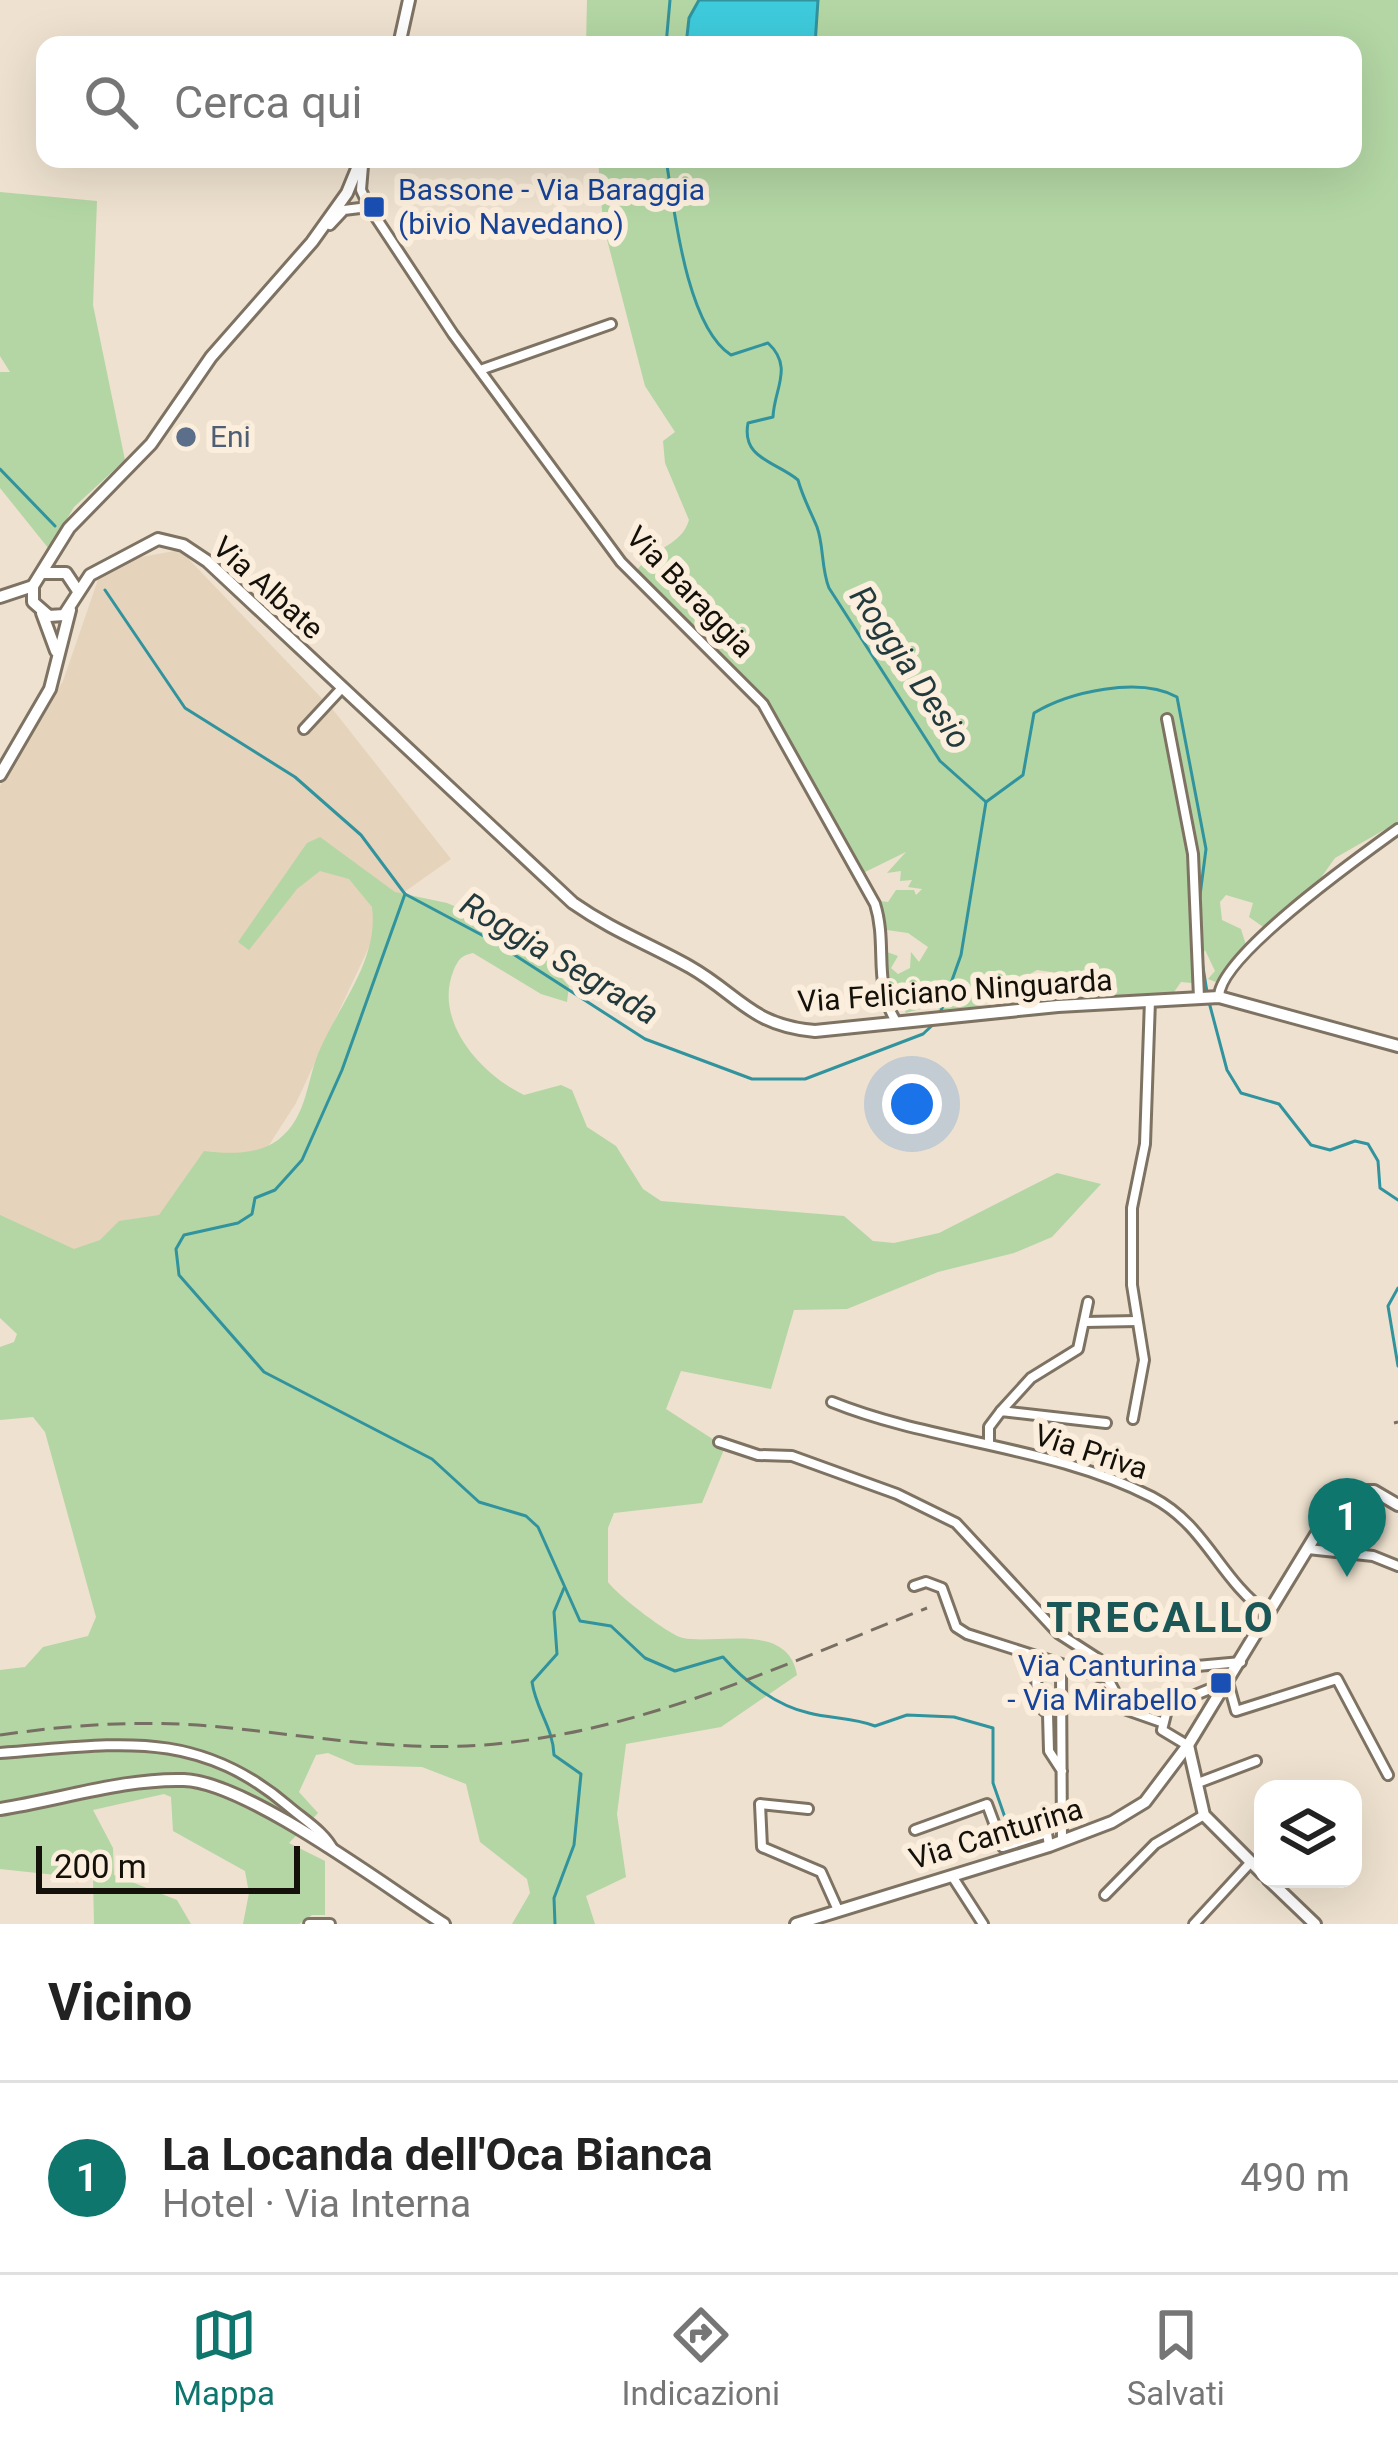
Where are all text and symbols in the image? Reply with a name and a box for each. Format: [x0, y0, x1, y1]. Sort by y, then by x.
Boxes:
search box [36, 36, 1362, 168]
icon: search [78, 69, 144, 135]
text: Cerca qui [174, 76, 363, 129]
place label: Bassone - Via Baraggia (bivio Navedano) [398, 172, 705, 241]
marker: Bassone - Via Baraggia (bivio Navedano) [361, 194, 387, 220]
place label: Eni [210, 419, 251, 454]
marker: Eni [173, 424, 199, 450]
street label: Via Baraggia [619, 519, 761, 664]
street label: Via Albate [206, 529, 331, 646]
water label: Roggia Desio [842, 579, 979, 756]
water label: Roggia Segrada [454, 884, 666, 1033]
street label: Via Feliciano Ninguarda [796, 962, 1114, 1019]
your location [882, 1074, 942, 1134]
street label: Via Priva [1030, 1417, 1152, 1486]
pin: 1 [1308, 1478, 1386, 1577]
district label: TRECALLO [1046, 1593, 1276, 1642]
place label: Via Canturina - Via Mirabello [1007, 1648, 1197, 1717]
marker: Via Canturina - Via Mirabello [1208, 1670, 1234, 1696]
map controls [1254, 1780, 1362, 1888]
button: layers [1254, 1780, 1362, 1888]
street label: Via Canturina [905, 1791, 1087, 1876]
scale bar [36, 1840, 300, 1893]
text: 200 m [54, 1847, 147, 1886]
text: Vicino [48, 1973, 192, 2032]
text: La Locanda dell'Oca Bianca [162, 2128, 713, 2181]
text: 1 [76, 2155, 98, 2201]
text: 490 m [1240, 2155, 1350, 2201]
text: Hotel · Via Interna [162, 2181, 471, 2227]
tab: Mappa [173, 2302, 275, 2413]
tab: Indicazioni [622, 2302, 780, 2413]
tab: Salvati [1127, 2302, 1225, 2413]

